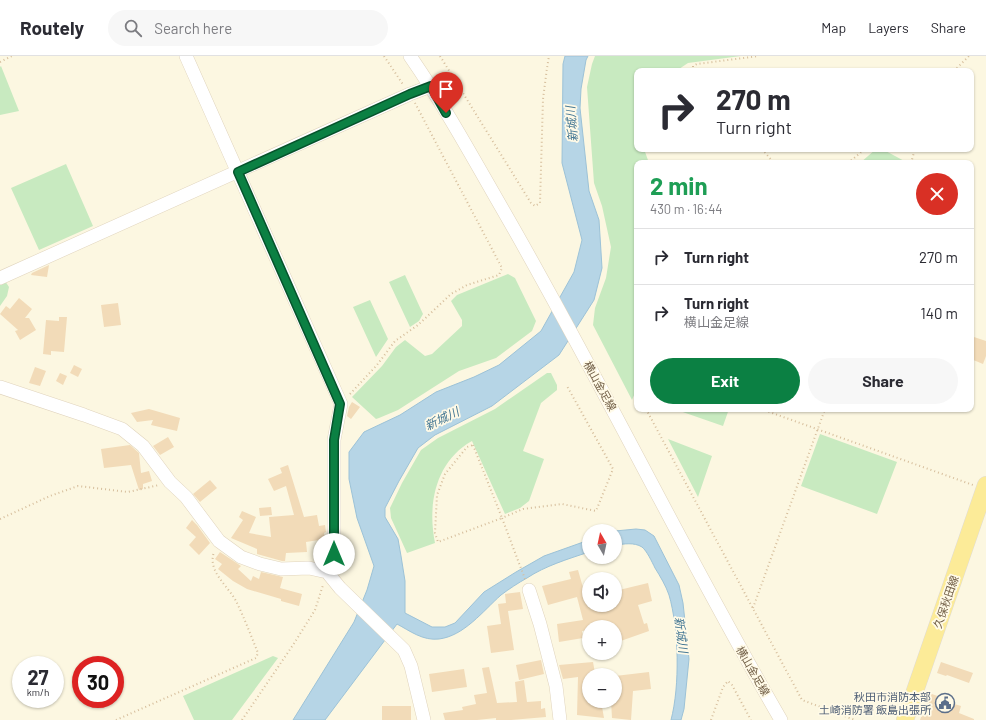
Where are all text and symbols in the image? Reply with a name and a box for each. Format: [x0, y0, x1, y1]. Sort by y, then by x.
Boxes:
search box [108, 10, 388, 46]
text: Routely [20, 16, 84, 39]
icon: search [122, 17, 144, 39]
text: Search here [154, 19, 232, 37]
text: Map [821, 19, 846, 36]
text: Layers [868, 19, 909, 36]
text: Share [931, 19, 966, 36]
pin [429, 72, 463, 113]
icon: arrive [435, 78, 457, 100]
text: 270 m [716, 82, 791, 116]
icon: right [650, 84, 702, 136]
water label: 新城川 [562, 104, 580, 143]
text: Turn right [716, 116, 792, 138]
text: 2 min [650, 171, 708, 200]
button: close [916, 173, 958, 215]
text: 430 m · 16:44 [650, 201, 722, 217]
icon: right [650, 246, 672, 268]
text: Turn right [684, 248, 749, 266]
text: 270 m [919, 248, 958, 266]
text: Turn right [684, 294, 749, 312]
icon: right [650, 302, 672, 324]
text: 140 m [921, 304, 958, 322]
text: 横山金足線 [684, 314, 749, 330]
button: Exit [650, 358, 800, 404]
button: Share [808, 358, 958, 404]
street label: 横山金足線 [581, 359, 619, 413]
water label: 新城川 [422, 403, 463, 432]
north arrow [582, 524, 622, 564]
map controls [582, 524, 622, 708]
position arrow [313, 533, 355, 575]
button: sound [582, 572, 622, 612]
street label: 久保秋田線 [930, 574, 961, 630]
water label: 新城川 [673, 616, 691, 656]
button: + [582, 620, 622, 660]
street label: 横山金足線 [734, 644, 773, 698]
speed limit sign: 30 [72, 656, 124, 708]
text: 27 [27, 665, 49, 689]
button: − [582, 668, 622, 708]
text: km/h [27, 686, 49, 698]
place label: 秋田市消防本部 土崎消防署 飯島出張所 [819, 690, 932, 716]
public building icon: 秋田市消防本部 土崎消防署 飯島出張所 [934, 692, 956, 714]

